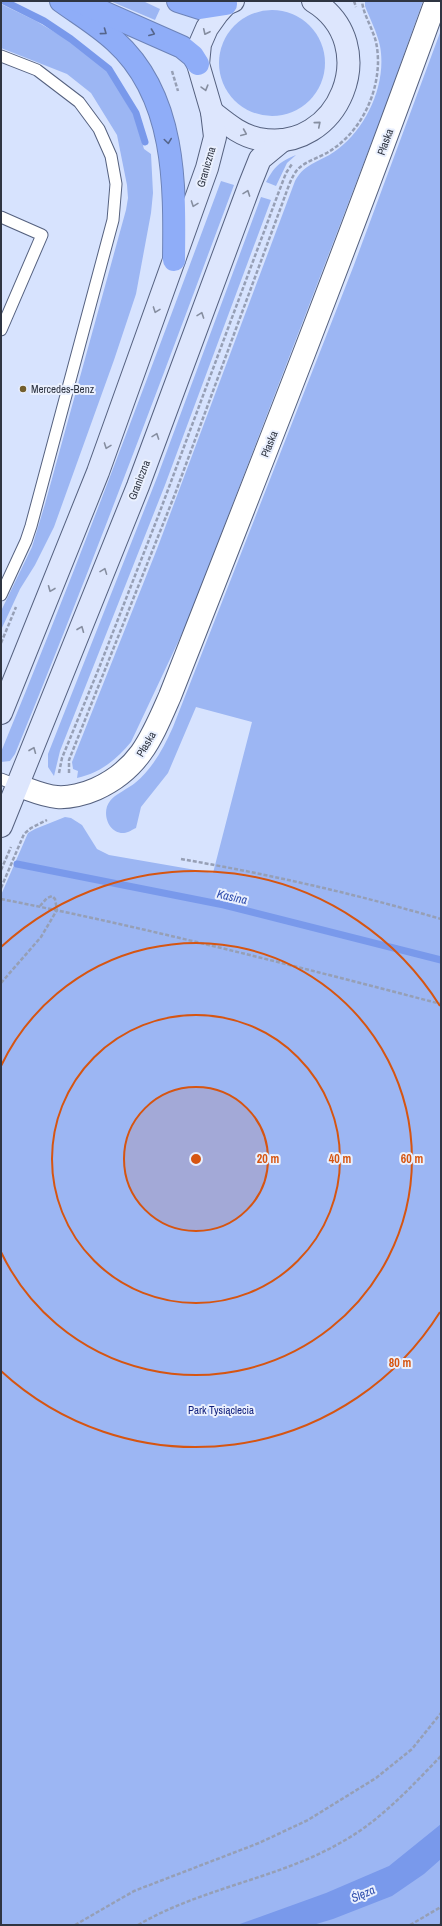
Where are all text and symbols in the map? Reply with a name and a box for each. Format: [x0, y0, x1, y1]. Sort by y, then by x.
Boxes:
one-way arrow [203, 27, 211, 35]
one-way arrow [99, 28, 106, 35]
one-way arrow [148, 29, 155, 37]
one-way arrow [200, 84, 209, 91]
one-way arrow [313, 122, 321, 129]
street label: Płaska [374, 127, 396, 157]
one-way arrow [240, 128, 248, 136]
one-way arrow [163, 138, 172, 145]
street label: Graniczna [194, 145, 218, 189]
one-way arrow [242, 189, 250, 196]
one-way arrow [191, 200, 199, 207]
one-way arrow [152, 307, 161, 314]
one-way arrow [197, 311, 205, 318]
place label: Mercedes-Benz [31, 382, 95, 396]
marker: Mercedes-Benz [18, 384, 28, 394]
street label: Płaska [257, 429, 281, 459]
one-way arrow [152, 433, 160, 440]
one-way arrow [104, 442, 112, 449]
street label: Graniczna [125, 458, 153, 502]
one-way arrow [99, 567, 107, 574]
one-way arrow [47, 585, 55, 592]
one-way arrow [77, 625, 85, 632]
street label: Płaska [133, 729, 159, 759]
one-way arrow [28, 746, 36, 754]
water label: Kasina [215, 886, 249, 908]
text: 20 m [257, 1151, 279, 1167]
text: 40 m [329, 1151, 351, 1167]
text: 60 m [401, 1151, 423, 1167]
centre of rings [189, 1152, 203, 1166]
text: 80 m [389, 1355, 411, 1371]
park label: Park Tysiąclecia [188, 1403, 254, 1417]
water label: Ślęza [349, 1882, 378, 1906]

